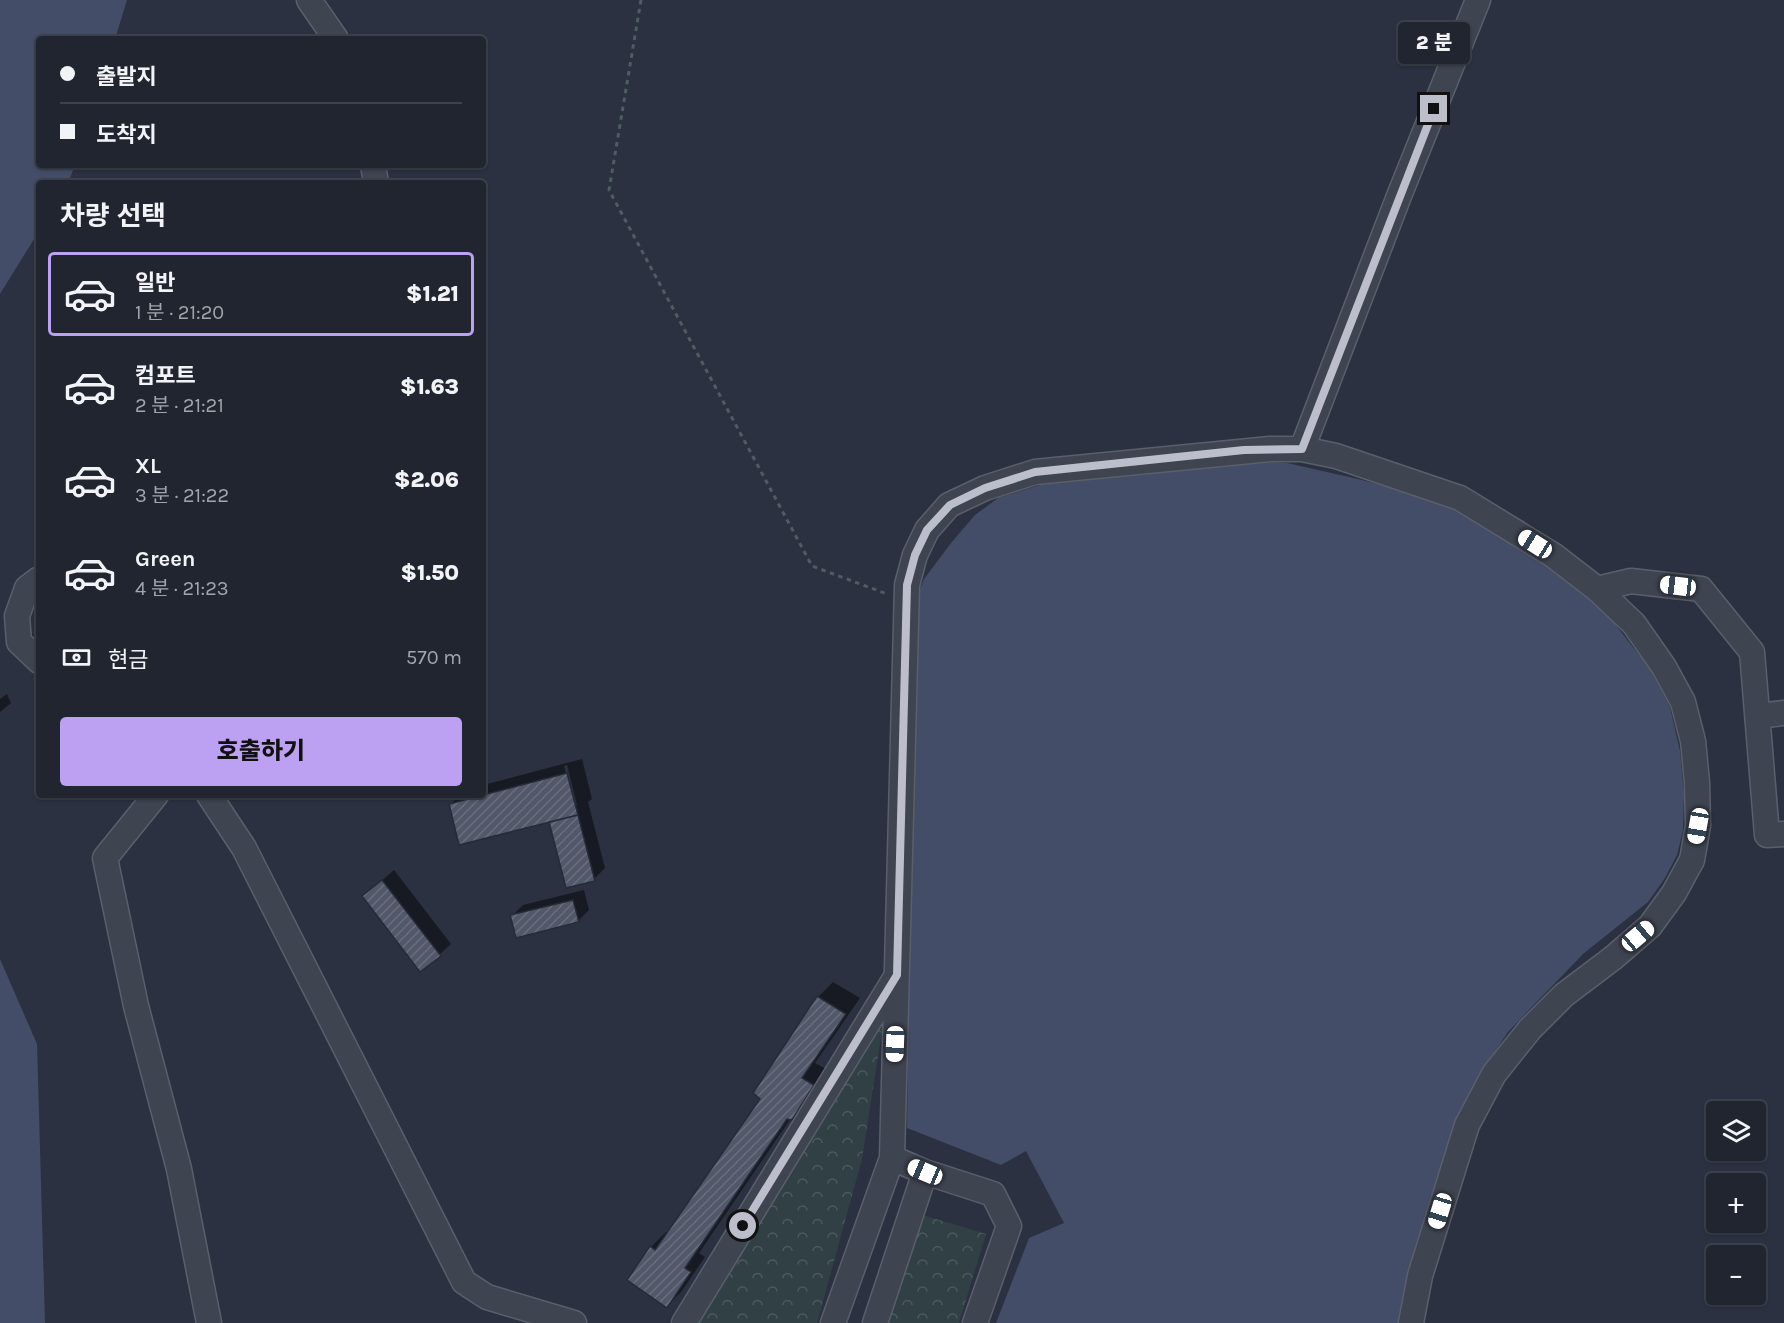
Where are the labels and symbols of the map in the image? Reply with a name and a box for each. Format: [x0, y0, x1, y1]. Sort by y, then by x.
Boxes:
callout: 2 분 [1398, 22, 1470, 64]
route end [1420, 95, 1447, 122]
car [1515, 527, 1555, 561]
car [1659, 575, 1697, 597]
car [1686, 807, 1710, 845]
car [1618, 918, 1658, 954]
car [885, 1026, 905, 1062]
car [905, 1157, 945, 1187]
car [1426, 1191, 1454, 1231]
route start [729, 1212, 756, 1239]

